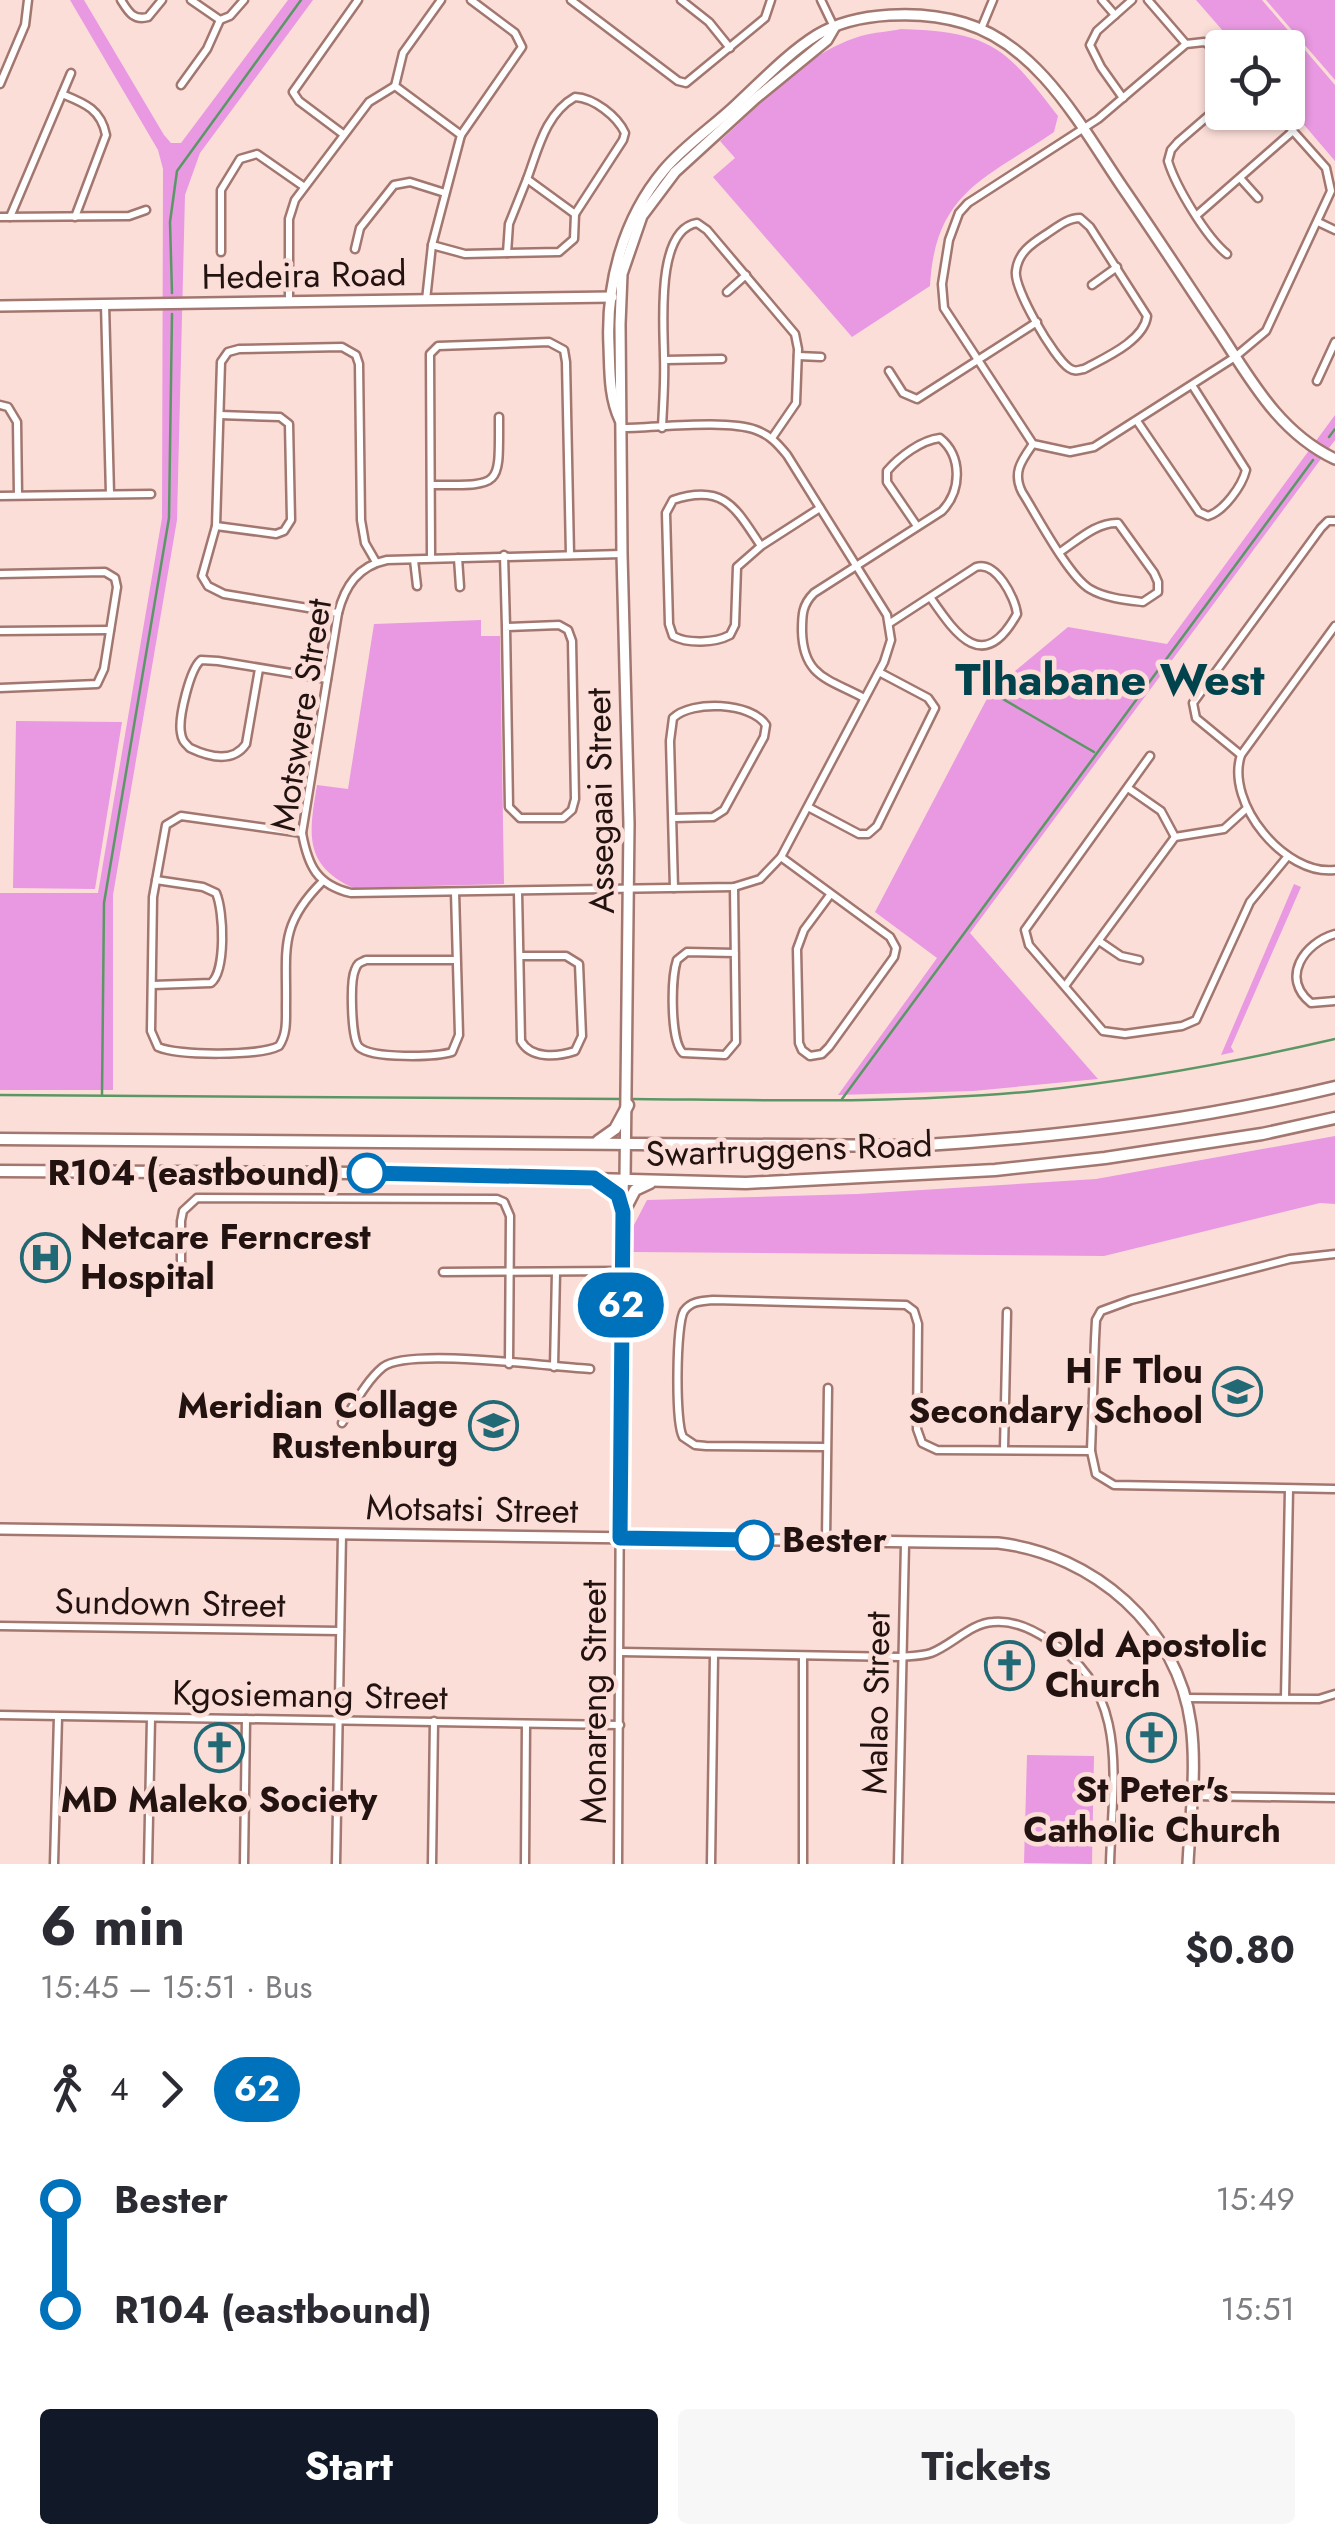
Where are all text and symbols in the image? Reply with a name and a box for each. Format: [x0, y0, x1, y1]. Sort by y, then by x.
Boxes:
map controls [1205, 30, 1305, 130]
button: locate [1205, 30, 1305, 130]
street label: Hedeira Road [201, 248, 407, 302]
street label: Motswere Street [258, 595, 344, 835]
district label: Tlhabane West [955, 647, 1265, 712]
street label: Assegaai Street [573, 687, 627, 914]
street label: Swartruggens Road [645, 1119, 933, 1179]
place label: R104 (eastbound) [47, 1148, 340, 1198]
marker: R104 (eastbound) [348, 1154, 386, 1192]
place label: Netcare Ferncrest Hospital [80, 1212, 371, 1302]
hospital icon: Netcare Ferncrest Hospital [19, 1231, 71, 1283]
line badge: 62 [576, 1272, 666, 1338]
text: 62 [598, 1280, 644, 1330]
place label: H F Tlou Secondary School [909, 1346, 1203, 1436]
school or university icon: H F Tlou Secondary School [1212, 1365, 1264, 1417]
place label: Meridian Collage Rustenburg [178, 1381, 458, 1471]
school or university icon: Meridian Collage Rustenburg [467, 1400, 519, 1452]
street label: Motsatsi Street [365, 1482, 579, 1536]
place label: Bester [782, 1515, 887, 1565]
marker: Bester [735, 1521, 773, 1559]
street label: Sundown Street [54, 1576, 286, 1630]
street label: Monareng Street [569, 1579, 619, 1824]
street label: Malao Street [849, 1610, 903, 1795]
place label: Old Apostolic Church [1045, 1620, 1267, 1710]
church icon: Old Apostolic Church [984, 1639, 1036, 1691]
street label: Kgosiemang Street [172, 1668, 449, 1722]
church icon: St Peter's Catholic Church [1126, 1712, 1178, 1764]
church icon: MD Maleko Society [193, 1722, 245, 1774]
place label: St Peter's Catholic Church [1023, 1765, 1281, 1855]
place label: MD Maleko Society [61, 1775, 378, 1825]
text: 6 min [40, 1886, 185, 1966]
text: $0.80 [1185, 1922, 1295, 1977]
text: 15:45 – 15:51 · Bus [40, 1964, 312, 2010]
icon: walk [40, 2062, 95, 2117]
icon: forward [144, 2062, 199, 2117]
text: 62 [234, 2064, 280, 2114]
text: 4 [110, 2066, 129, 2112]
text: Bester [114, 2172, 228, 2227]
text: 15:49 [1216, 2176, 1295, 2222]
text: R104 (eastbound) [114, 2282, 432, 2337]
text: 15:51 [1221, 2286, 1295, 2332]
button: Start [40, 2409, 658, 2524]
button: Tickets [678, 2409, 1295, 2524]

